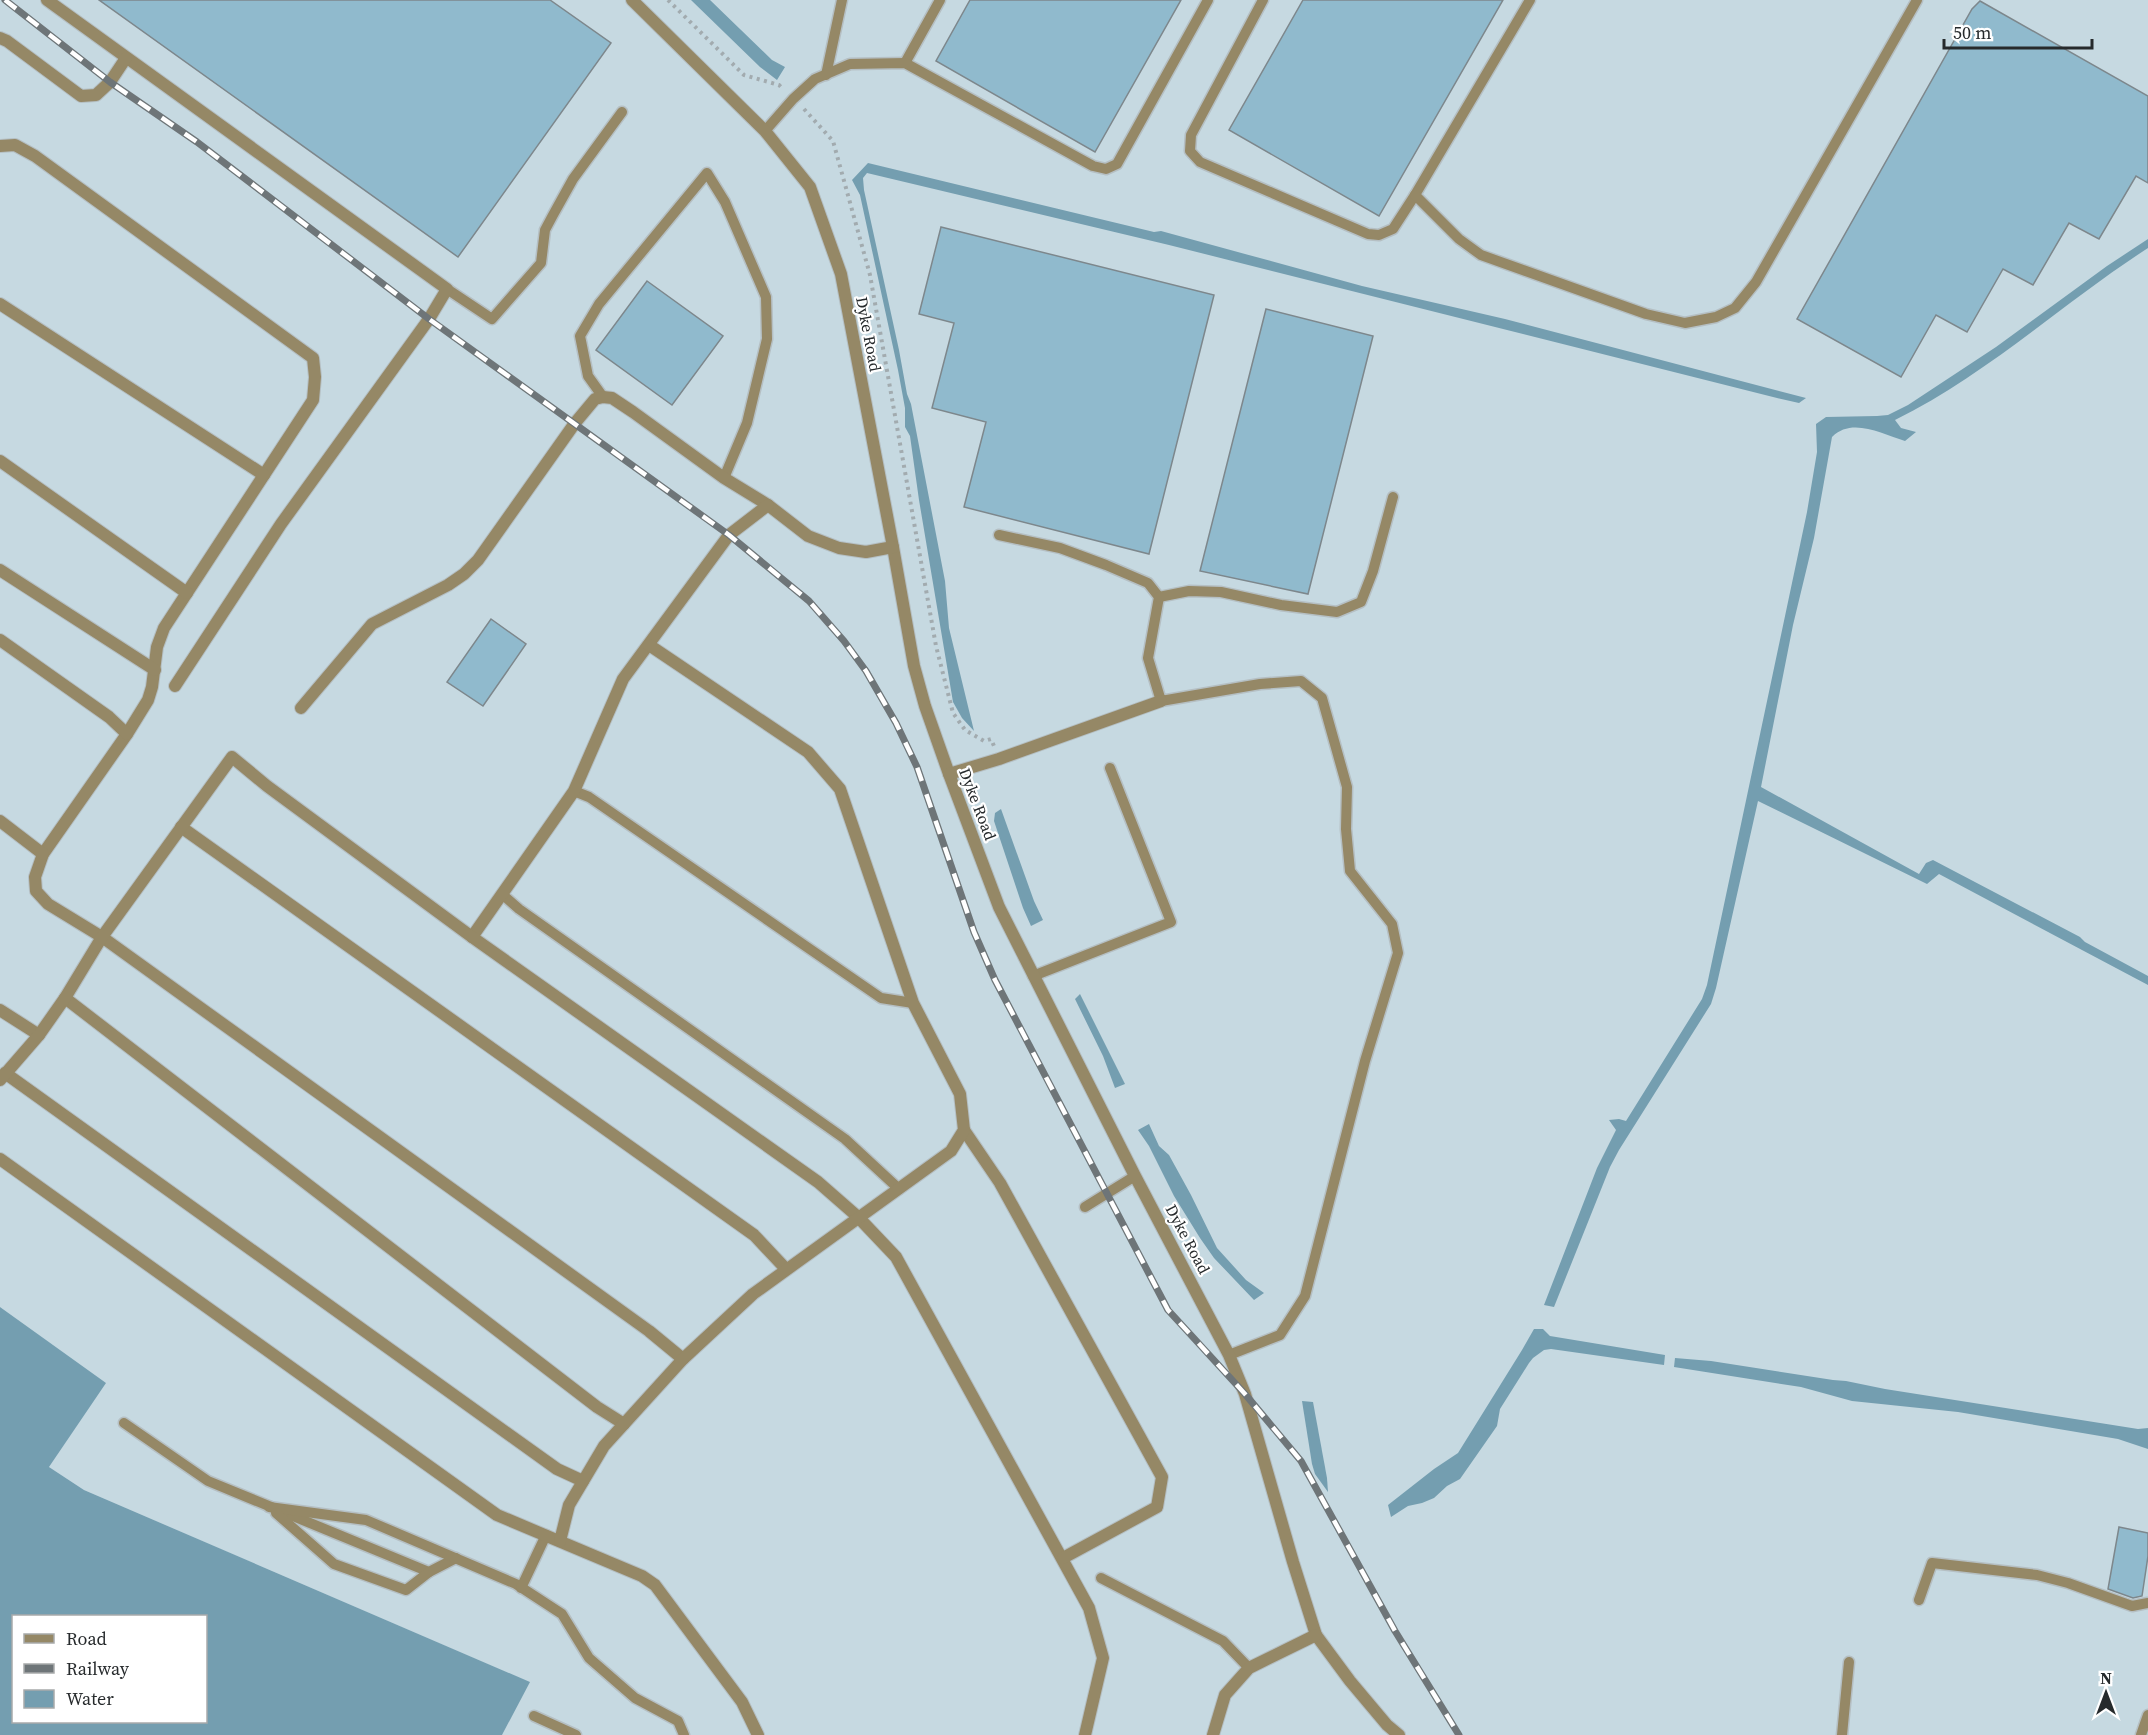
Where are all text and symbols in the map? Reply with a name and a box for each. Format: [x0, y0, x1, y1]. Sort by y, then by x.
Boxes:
scale bar [1944, 12, 2092, 50]
text: 50 m [1953, 20, 1991, 45]
street label: Dyke Road [851, 295, 887, 373]
street label: Dyke Road [954, 765, 1002, 843]
street label: Dyke Road [1160, 1200, 1216, 1278]
legend [12, 1615, 207, 1723]
text: Road [66, 1626, 107, 1651]
text: Railway [66, 1656, 130, 1681]
north arrow [2076, 1663, 2136, 1723]
text: N [2100, 1667, 2112, 1689]
text: Water [66, 1686, 114, 1711]

